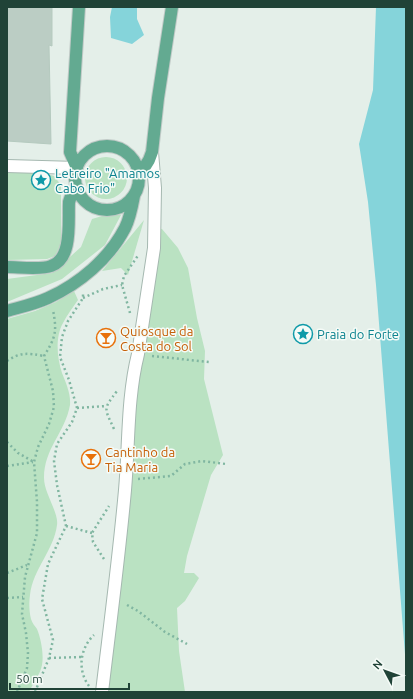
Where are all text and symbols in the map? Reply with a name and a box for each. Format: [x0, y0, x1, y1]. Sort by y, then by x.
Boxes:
place label: Letreiro "Amamos Cabo Frio" [55, 166, 160, 195]
place icon: Letreiro "Amamos Cabo Frio" [30, 169, 52, 191]
place icon: Praia do Forte [292, 323, 314, 345]
place label: Quiosque da Costa do Sol [120, 324, 193, 353]
bar icon: Quiosque da Costa do Sol [95, 327, 117, 349]
place label: Praia do Forte [317, 327, 399, 341]
place label: Cantinho da Tia Maria [105, 445, 175, 474]
bar icon: Cantinho da Tia Maria [80, 448, 102, 470]
north arrow [365, 651, 405, 691]
text: N [370, 657, 385, 671]
scale bar [10, 665, 129, 691]
text: 50 m [16, 672, 43, 685]

